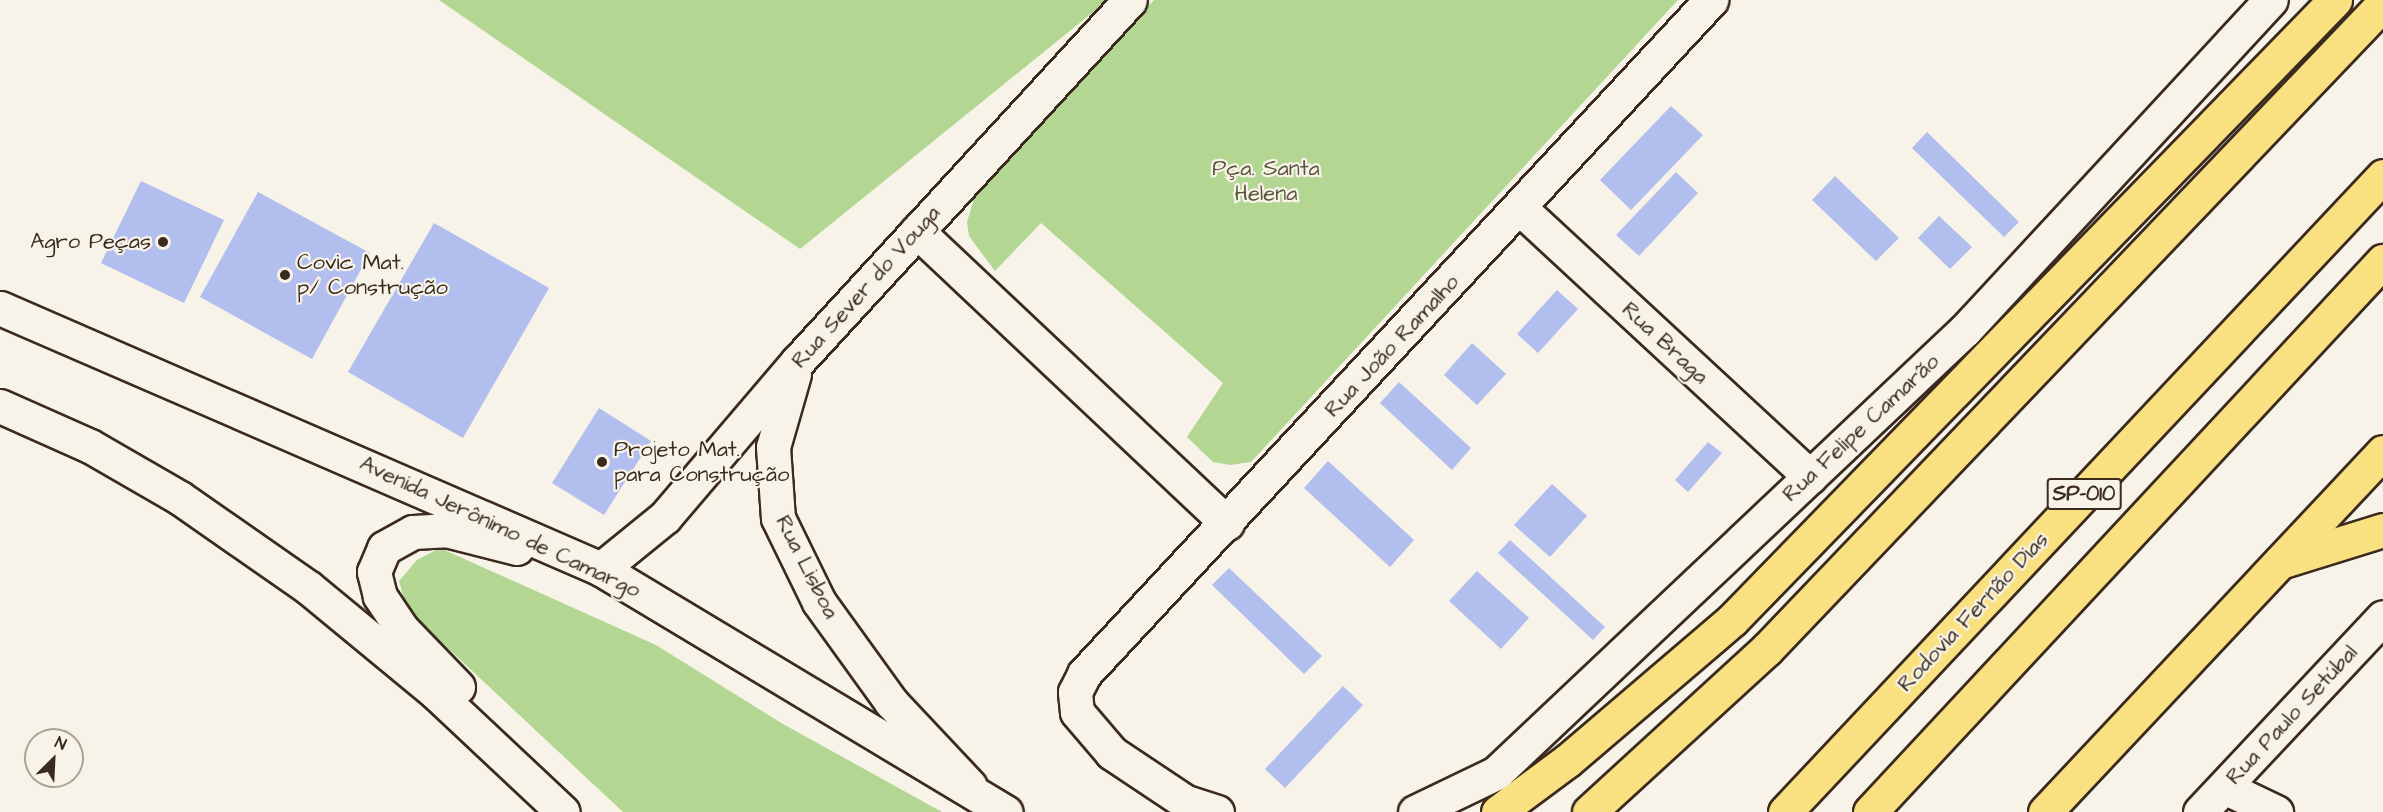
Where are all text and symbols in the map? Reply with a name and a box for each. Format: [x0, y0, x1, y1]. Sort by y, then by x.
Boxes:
park label: Pça. Santa Helena [1212, 155, 1320, 206]
street label: Rua Sever do Vouga [786, 200, 946, 374]
place label: Agro Peças [30, 229, 151, 255]
marker: Agro Peças [156, 235, 170, 249]
place label: Covic Mat. p/ Construção [297, 249, 448, 300]
marker: Covic Mat. p/ Construção [278, 268, 292, 282]
street label: Rua João Ramalho [1319, 269, 1465, 423]
street label: Rua Braga [1616, 296, 1714, 390]
street label: Rua Felipe Camarão [1777, 349, 1945, 507]
place label: Projeto Mat. para Construção [614, 436, 789, 488]
street label: Avenida Jerônimo de Camargo [355, 450, 645, 604]
marker: Projeto Mat. para Construção [595, 455, 609, 469]
road number: SP-010 [2046, 476, 2122, 512]
street label: Rua Lisboa [770, 511, 844, 623]
street label: Rodovia Fernão Dias [1892, 527, 2054, 697]
street label: Rua Paulo Setúbal [2221, 640, 2363, 790]
north arrow [24, 728, 84, 788]
text: N [51, 731, 70, 755]

